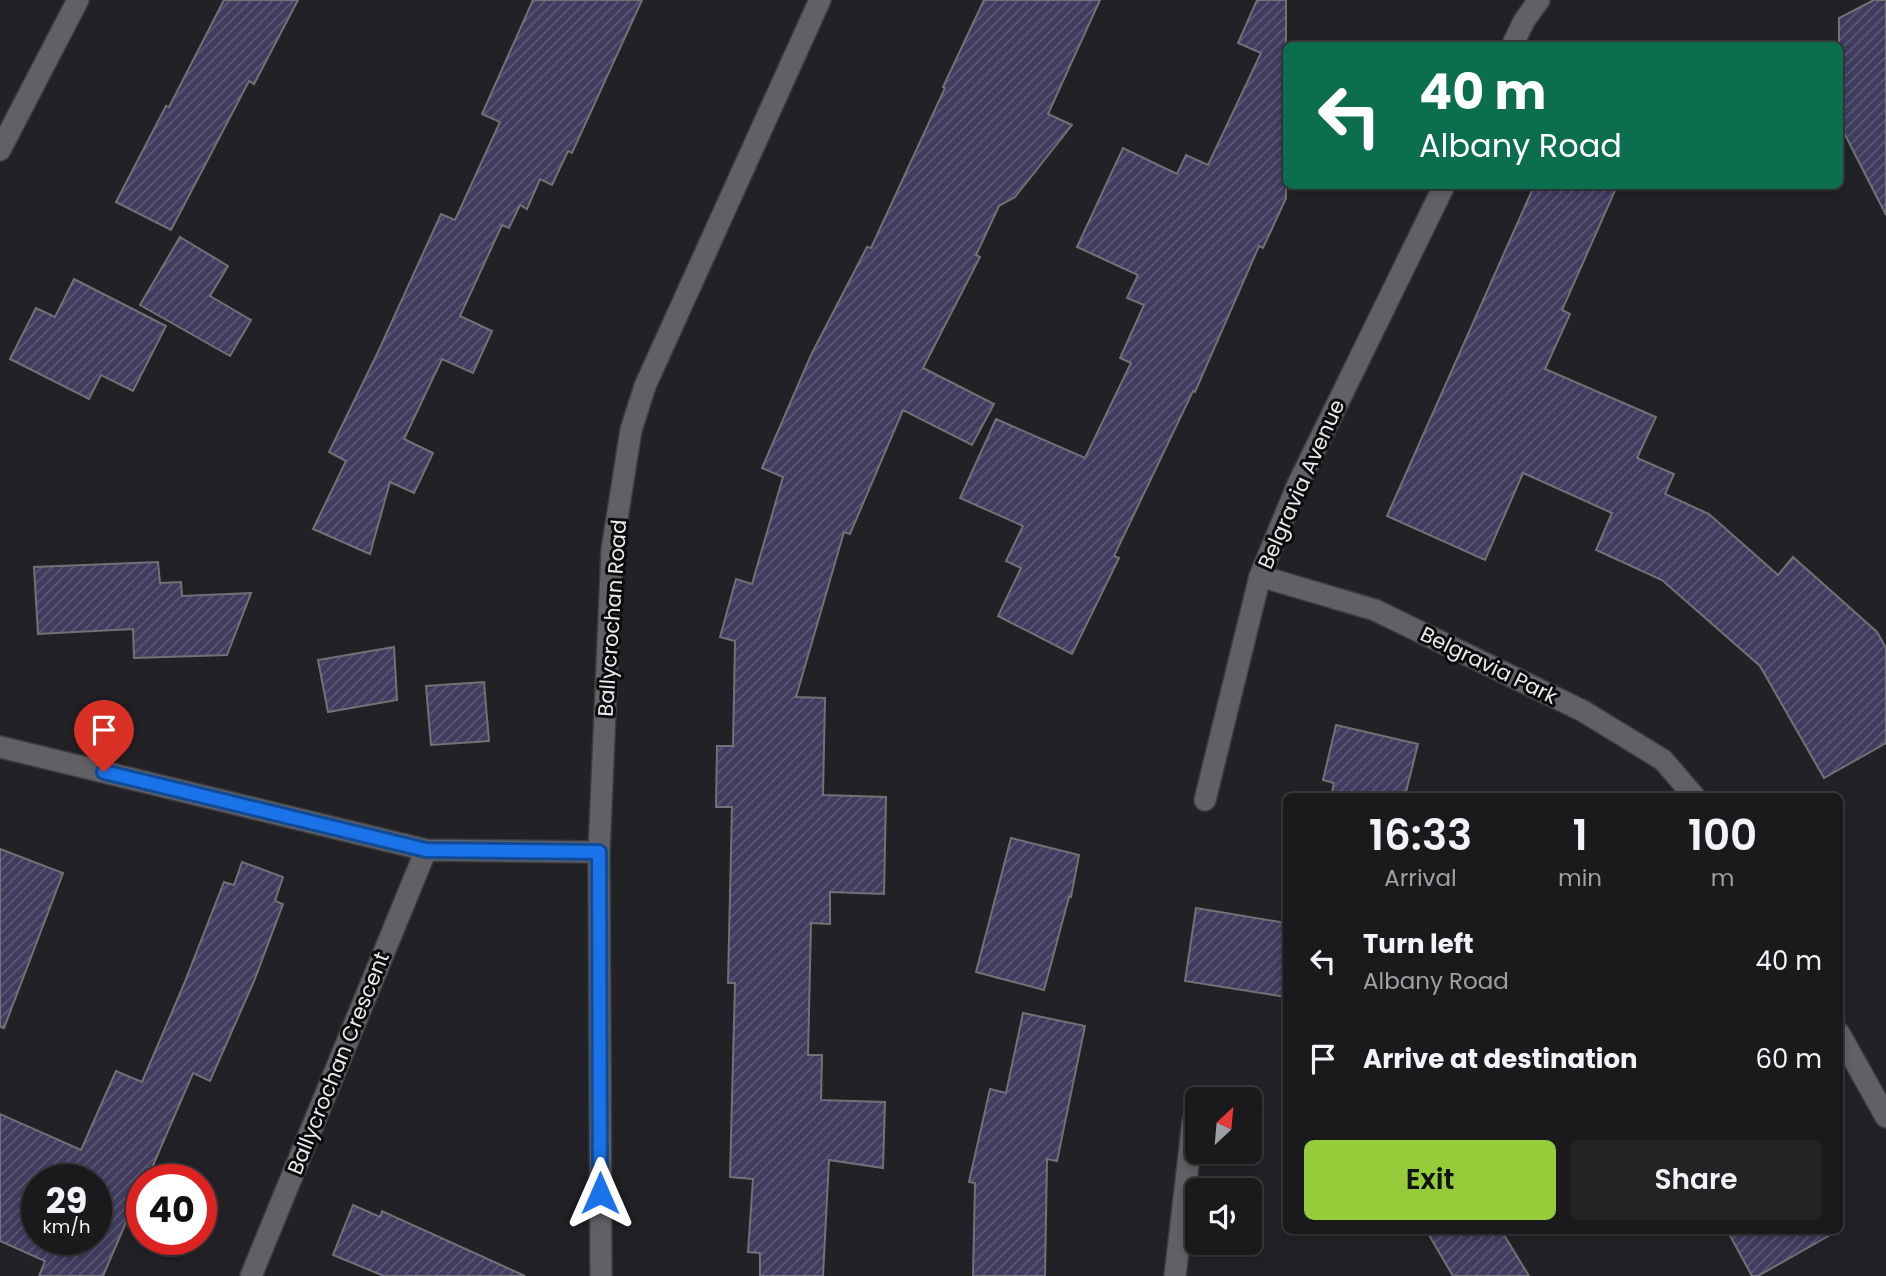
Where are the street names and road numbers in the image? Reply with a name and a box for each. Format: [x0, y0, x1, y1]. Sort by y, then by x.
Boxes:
street label: Belgravia Avenue [1251, 395, 1351, 573]
street label: Ballycrochan Road [591, 519, 633, 717]
street label: Belgravia Park [1416, 619, 1562, 711]
street label: Ballycrochan Crescent [280, 947, 396, 1179]

